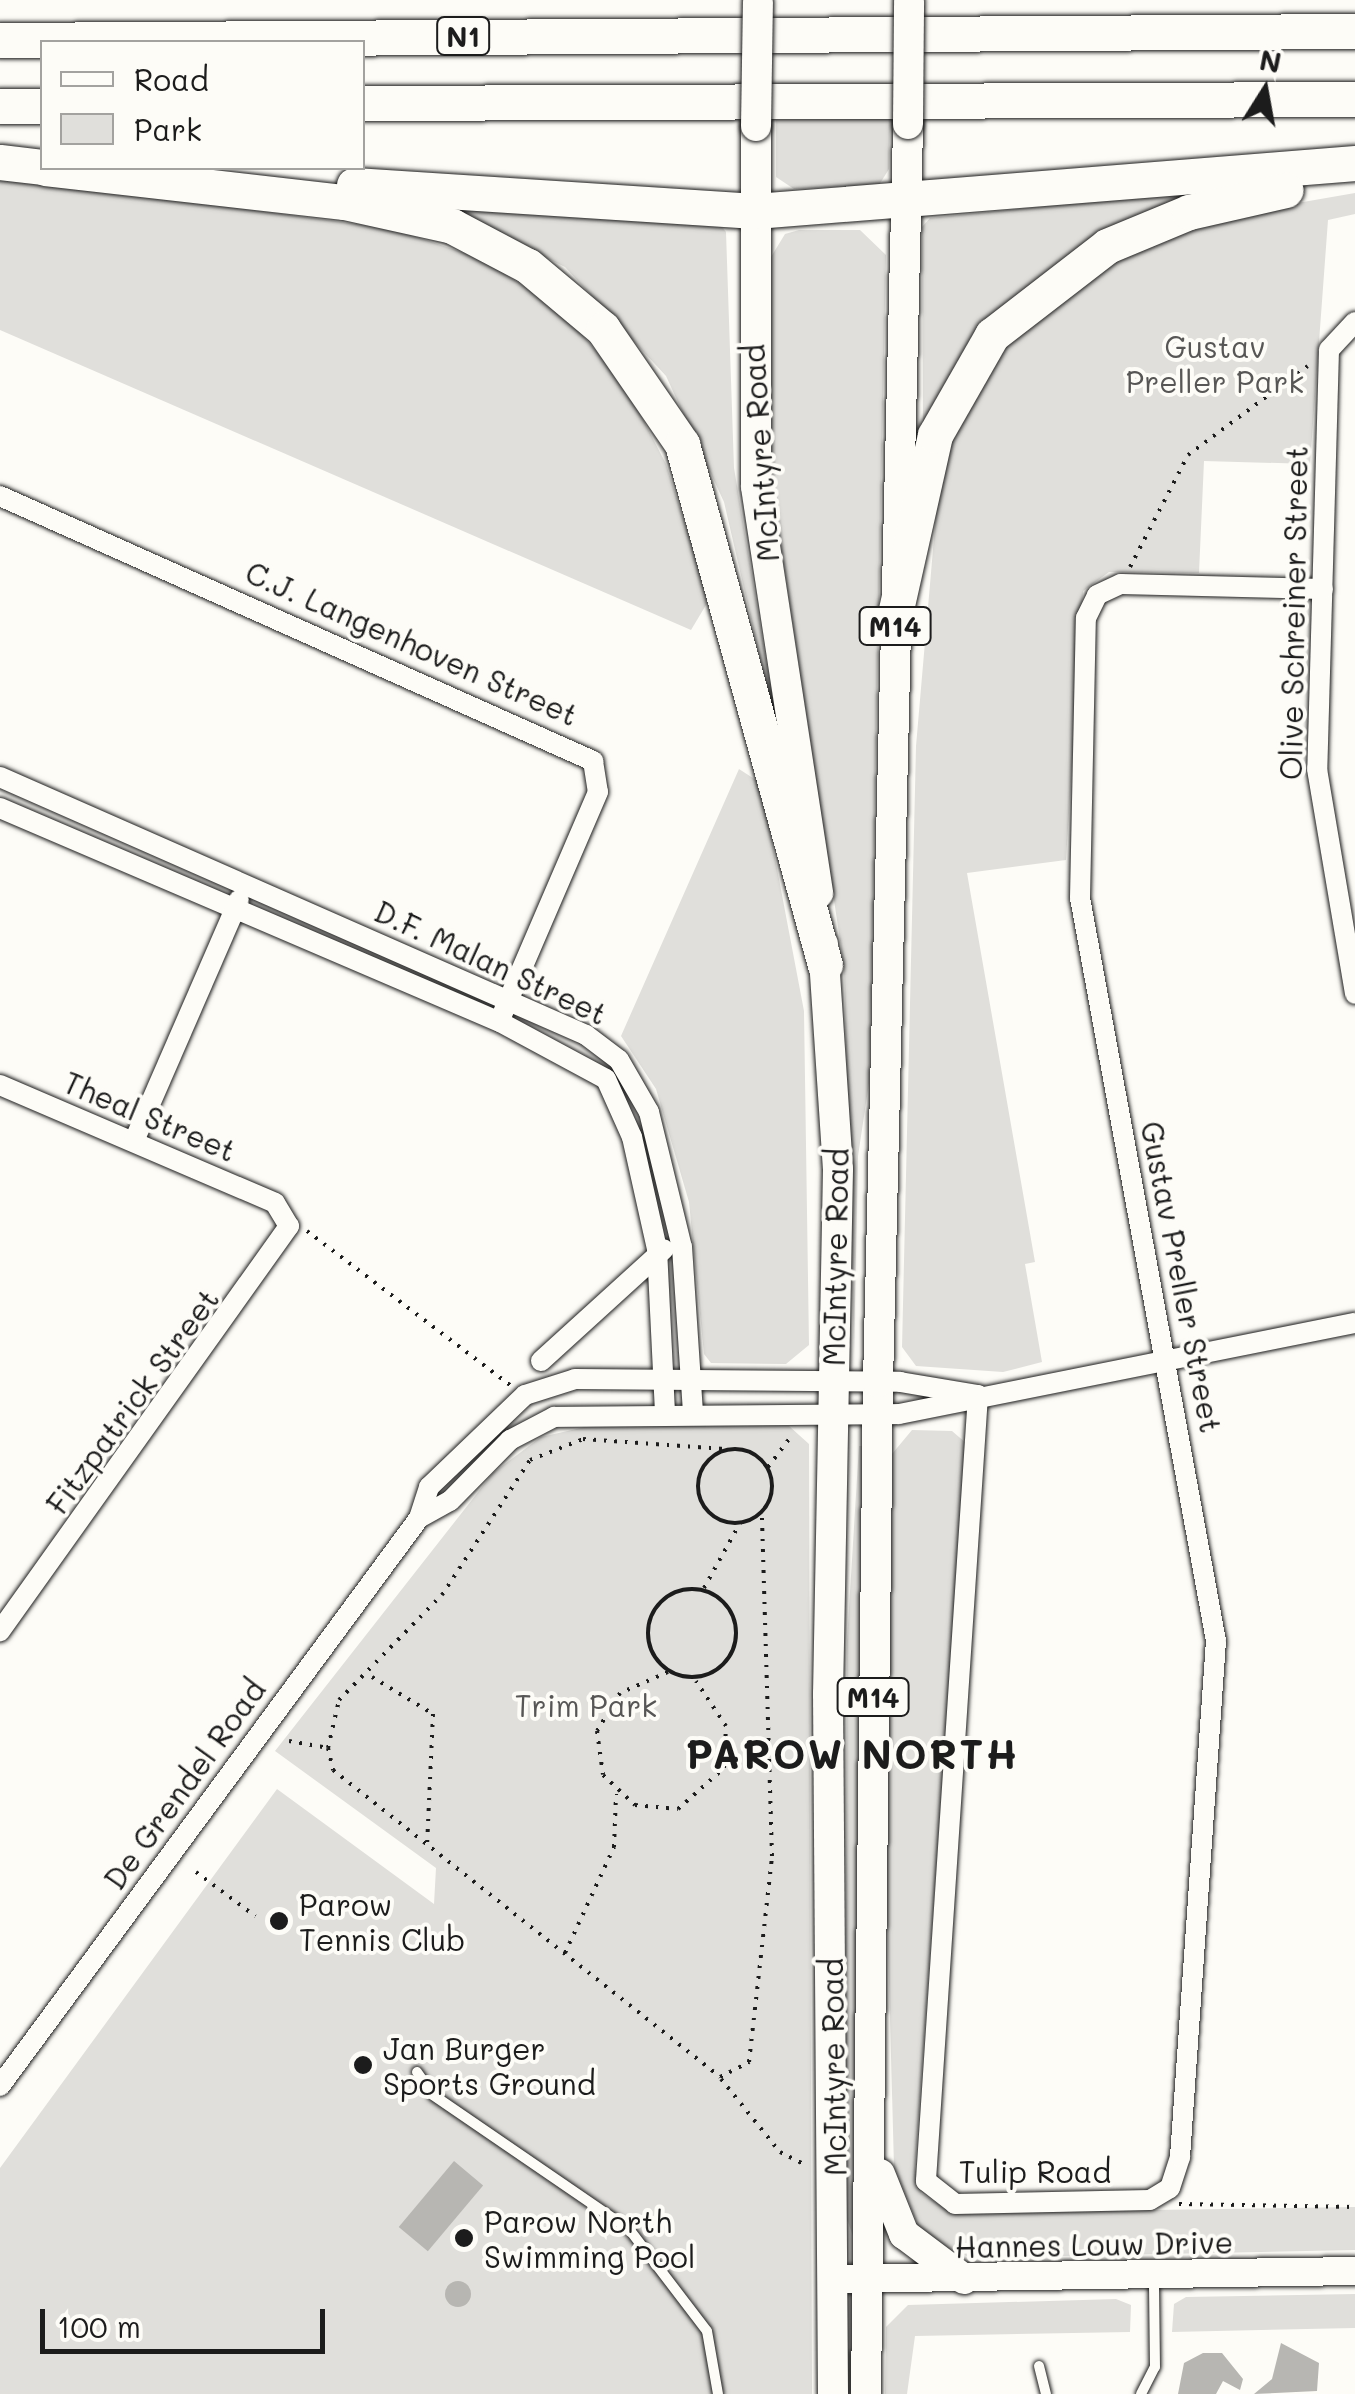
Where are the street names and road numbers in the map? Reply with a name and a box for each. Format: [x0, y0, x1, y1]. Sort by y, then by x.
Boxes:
road number: N1 [436, 13, 490, 59]
street label: McIntyre Road [734, 343, 786, 563]
street label: Olive Schreiner Street [1272, 446, 1314, 780]
street label: C.J. Langenhoven Street [240, 553, 584, 733]
road number: M14 [858, 603, 932, 649]
street label: D.F. Malan Street [369, 892, 613, 1032]
street label: Theal Street [59, 1064, 241, 1168]
street label: Gustav Preller Street [1134, 1118, 1230, 1436]
street label: McIntyre Road [815, 1148, 855, 1366]
street label: Fitzpatrick Street [38, 1282, 226, 1520]
street label: De Grendel Road [96, 1672, 272, 1896]
road number: M14 [836, 1674, 910, 1720]
street label: McIntyre Road [813, 1958, 853, 2176]
street label: Tulip Road [959, 2153, 1111, 2189]
street label: Hannes Louw Drive [955, 2224, 1233, 2264]

